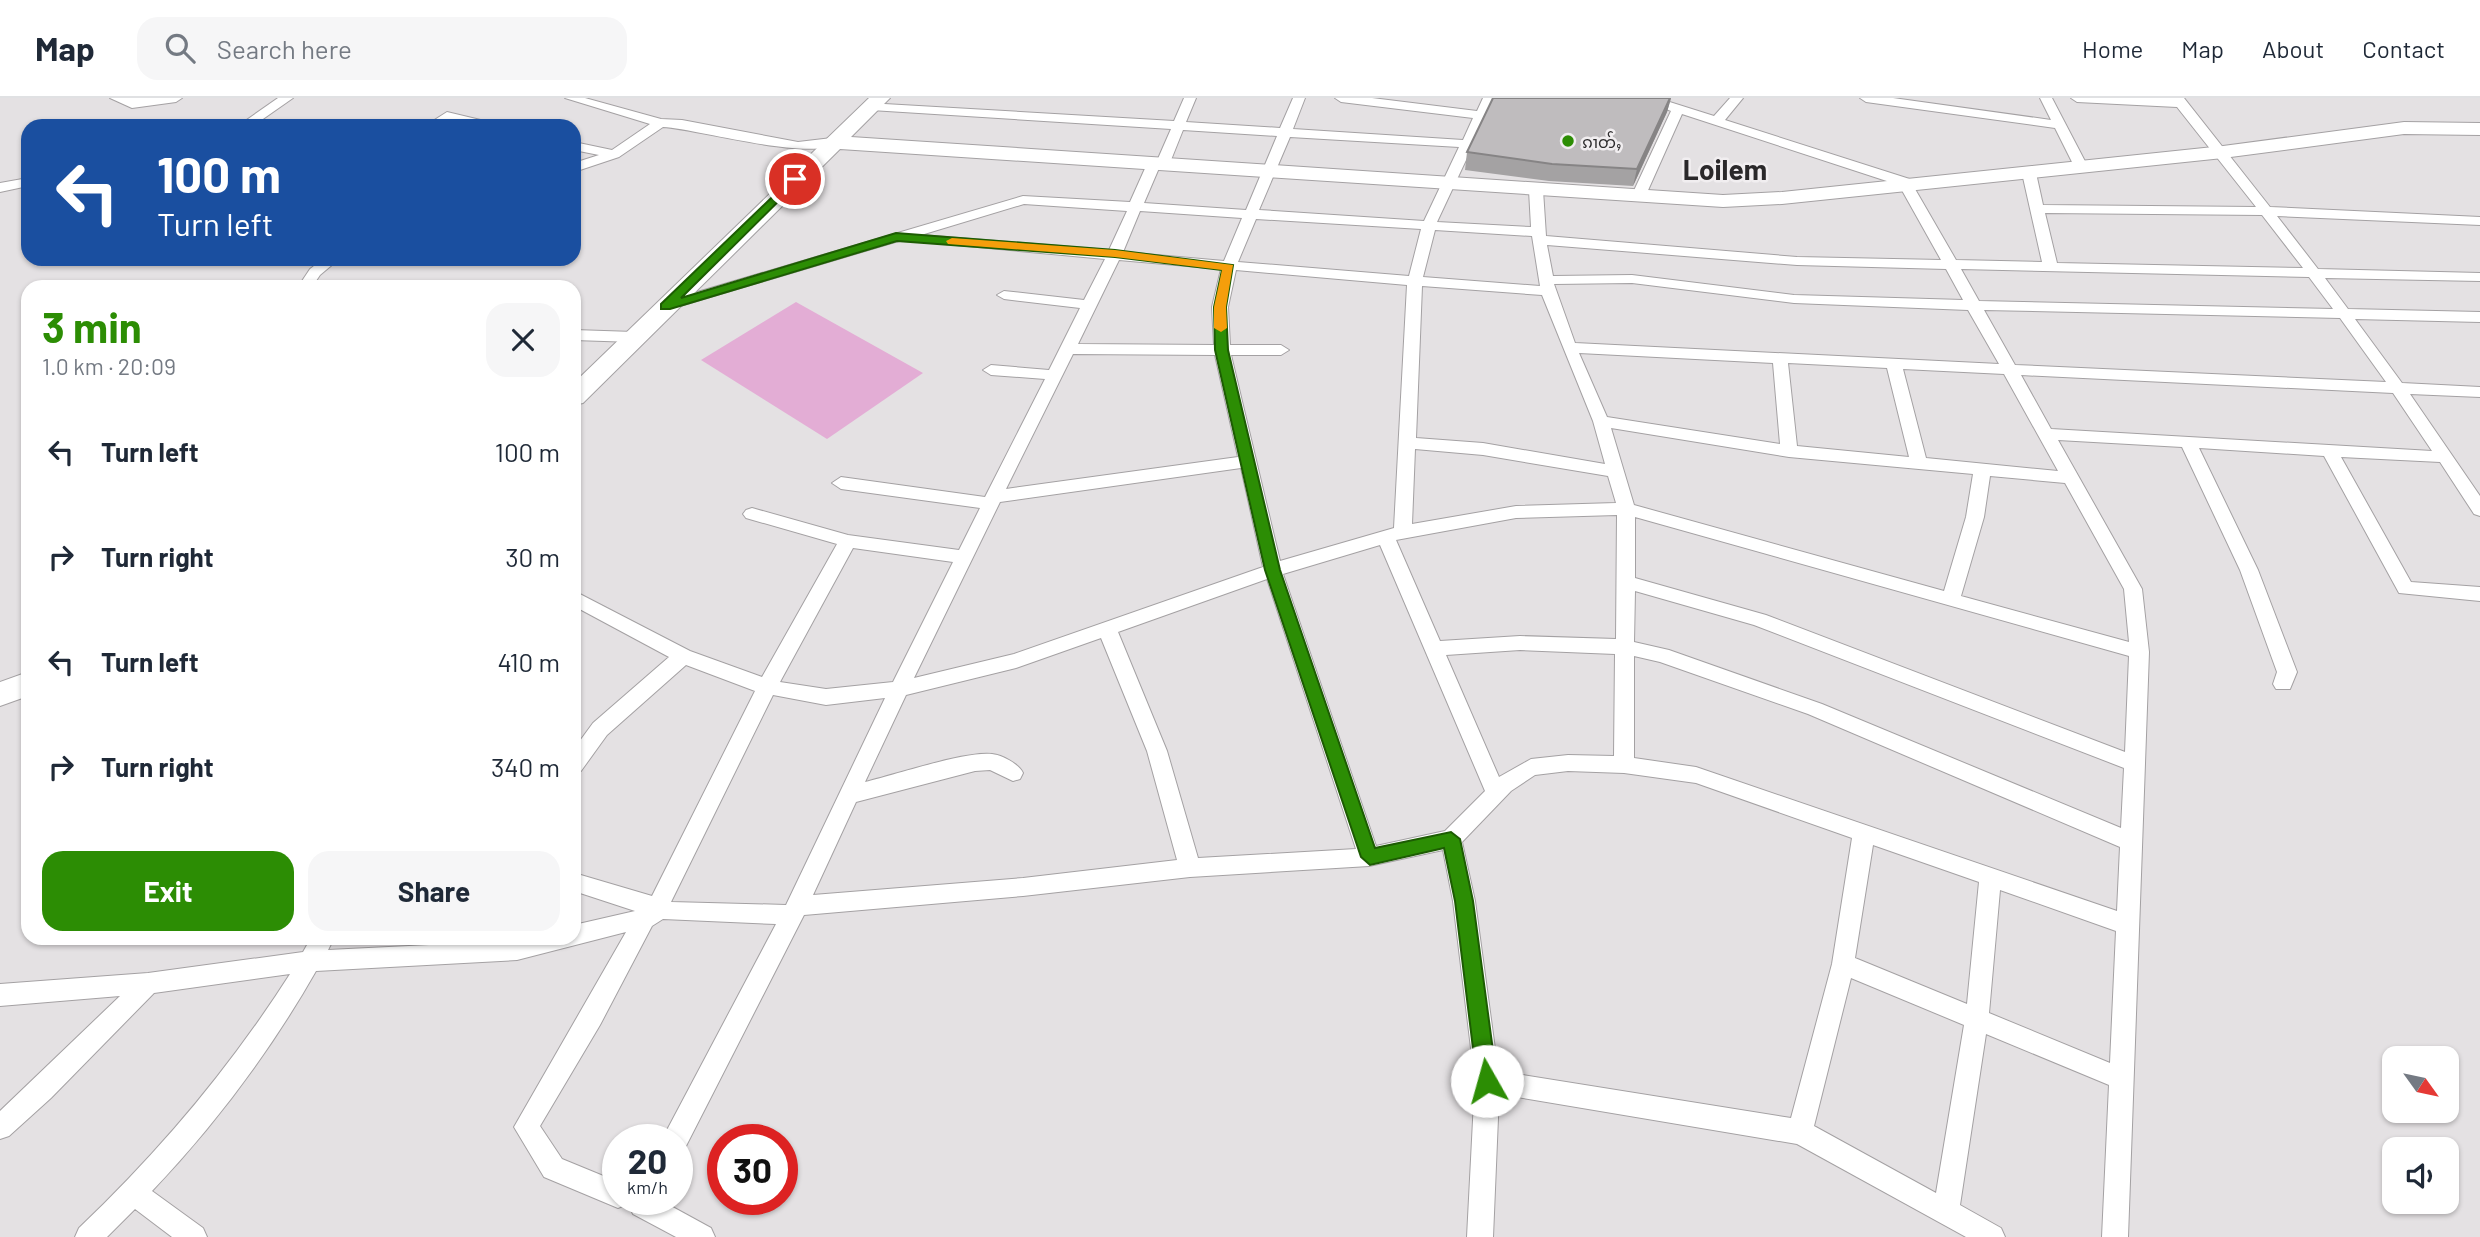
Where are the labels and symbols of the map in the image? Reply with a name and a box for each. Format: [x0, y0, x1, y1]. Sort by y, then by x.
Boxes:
place label: ၵၢတ်ႇ [1582, 131, 1622, 151]
marker: ၵၢတ်ႇ [1560, 133, 1576, 149]
pin [765, 149, 825, 209]
district label: Loilem [1683, 152, 1767, 186]
position arrow [1450, 1044, 1524, 1118]
north arrow [2382, 1046, 2459, 1124]
speed limit sign: 30 [707, 1124, 798, 1215]

